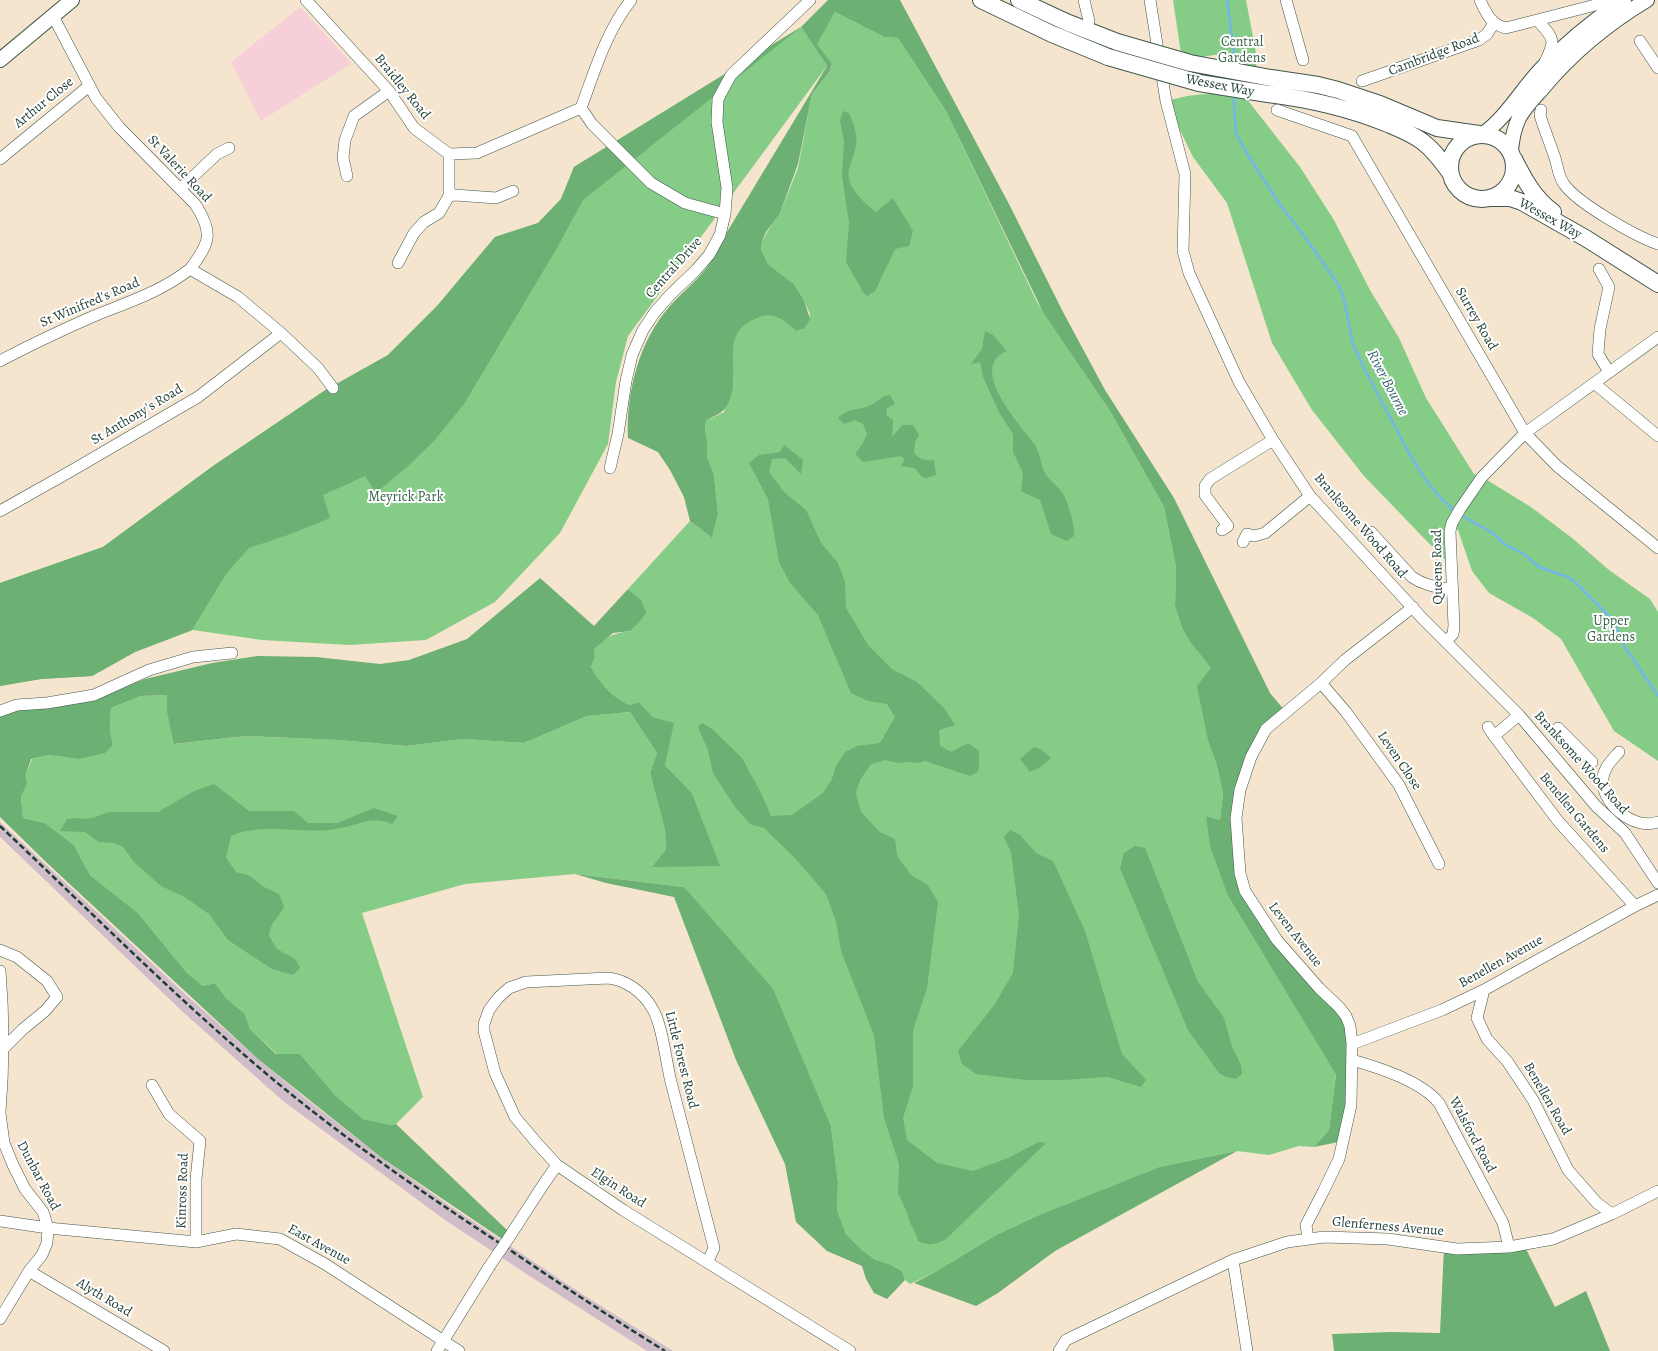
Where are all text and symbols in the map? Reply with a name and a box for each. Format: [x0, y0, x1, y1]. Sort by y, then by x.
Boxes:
street label: Cambridge Road [1386, 30, 1482, 80]
park label: Central Gardens [1218, 35, 1266, 68]
street label: Braidley Road [371, 51, 433, 123]
street label: Wessex Way [1184, 71, 1256, 101]
street label: Arthur Close [11, 74, 77, 132]
street label: St Valerie Road [144, 132, 214, 206]
street label: Wessex Way [1516, 195, 1584, 243]
street label: Central Drive [642, 234, 706, 302]
street label: St Winifred's Road [38, 274, 142, 332]
street label: Surrey Road [1451, 284, 1501, 354]
water label: River Bourne [1362, 347, 1412, 419]
street label: St Anthony's Road [88, 381, 186, 449]
street label: Branksome Wood Road [1310, 470, 1410, 582]
park label: Meyrick Park [368, 490, 444, 506]
street label: Queens Road [1429, 529, 1447, 605]
park label: Upper Gardens [1587, 614, 1635, 646]
street label: Branksome Wood Road [1530, 708, 1632, 818]
street label: Leven Close [1373, 728, 1425, 794]
street label: Benellen Gardens [1535, 769, 1613, 857]
street label: Leven Avenue [1264, 899, 1326, 971]
street label: Benellen Avenue [1456, 932, 1546, 992]
street label: Little Forest Road [661, 1009, 701, 1111]
street label: Benellen Road [1519, 1060, 1575, 1138]
street label: Walsford Road [1445, 1094, 1499, 1176]
street label: Dunbar Road [13, 1139, 63, 1213]
street label: Kinross Road [173, 1153, 193, 1229]
street label: Elgin Road [587, 1164, 649, 1212]
street label: Glenferness Avenue [1331, 1214, 1445, 1240]
street label: East Avenue [285, 1221, 353, 1269]
street label: Alyth Road [73, 1275, 135, 1321]

